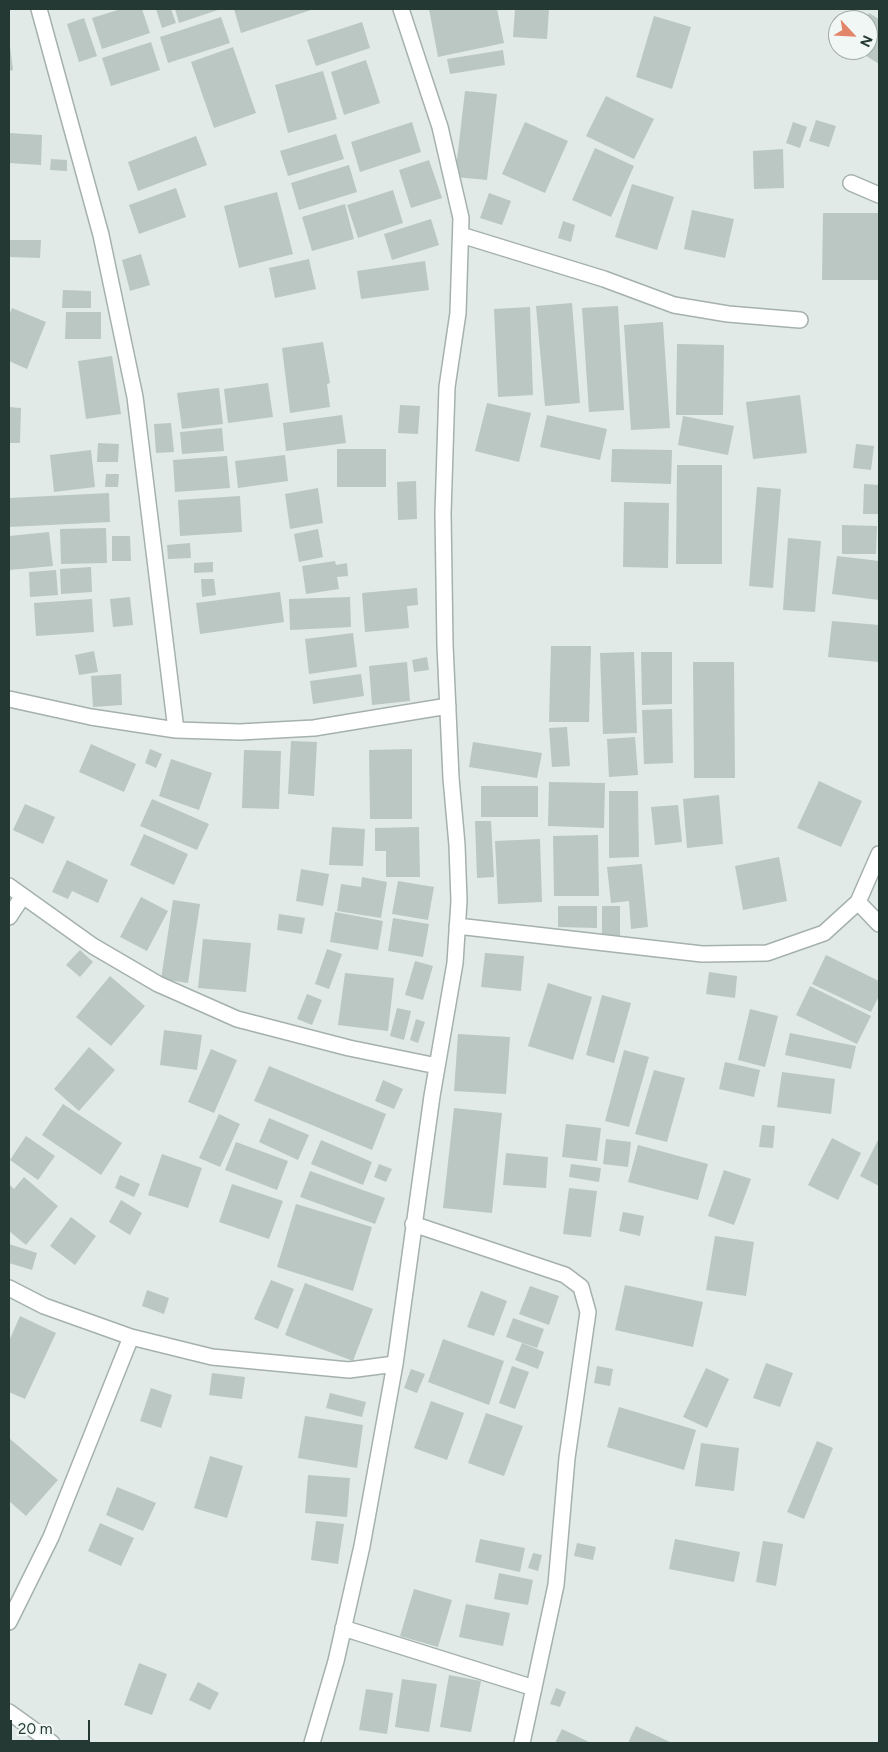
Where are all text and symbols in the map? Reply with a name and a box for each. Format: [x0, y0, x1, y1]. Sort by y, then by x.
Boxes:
north arrow [828, 10, 878, 60]
text: N [856, 33, 876, 50]
scale bar [12, 1710, 92, 1742]
text: 20 m [18, 1720, 52, 1738]

